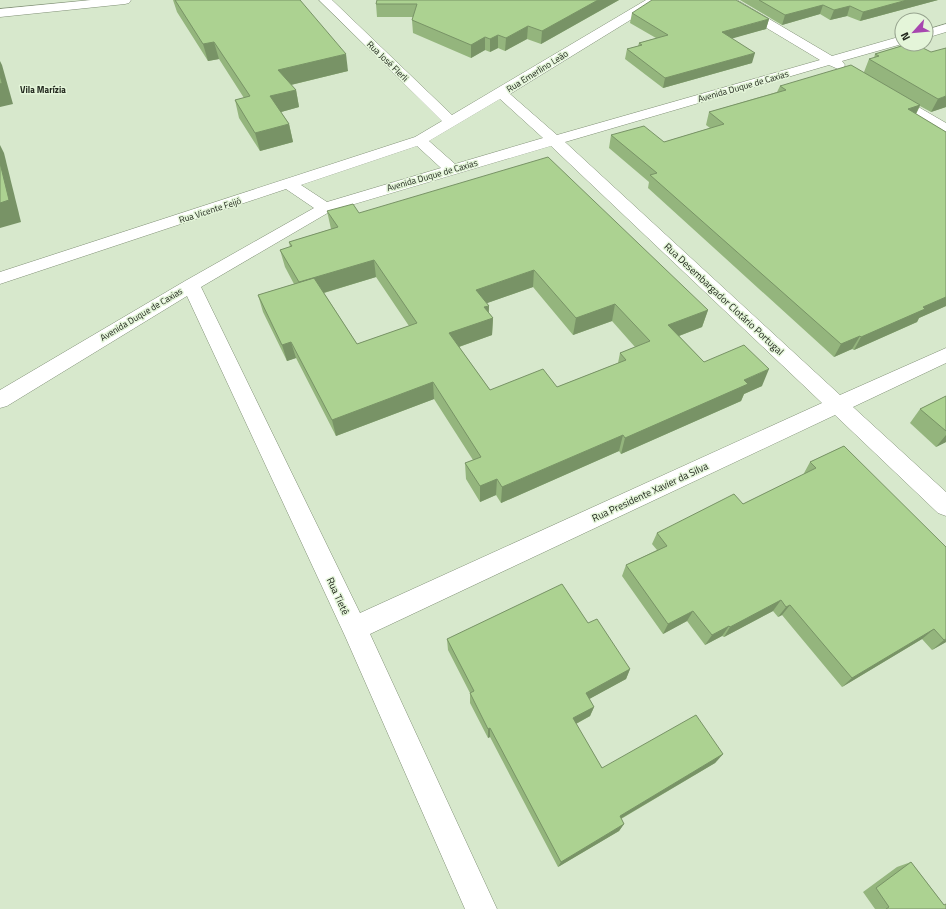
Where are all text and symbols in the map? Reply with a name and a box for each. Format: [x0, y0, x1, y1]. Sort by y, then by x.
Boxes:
north arrow [894, 12, 934, 52]
text: N [896, 30, 914, 44]
street label: Rua José FIerli [364, 38, 412, 84]
street label: Rua Emerlino Leão [504, 47, 571, 95]
street label: Avenida Duque de Caxias [696, 67, 790, 105]
district label: Vila Marízia [20, 83, 66, 96]
street label: Avenida Duque de Caxias [385, 156, 479, 194]
street label: Rua Vicente Feijó [177, 194, 243, 226]
street label: Rua Desembargador Clotário Portugal [661, 239, 787, 359]
street label: Avenida Duque de Caxias [97, 284, 185, 344]
street label: Rua Presidente Xavier da Silva [589, 458, 711, 526]
street label: Rua Tietê [323, 575, 353, 617]

